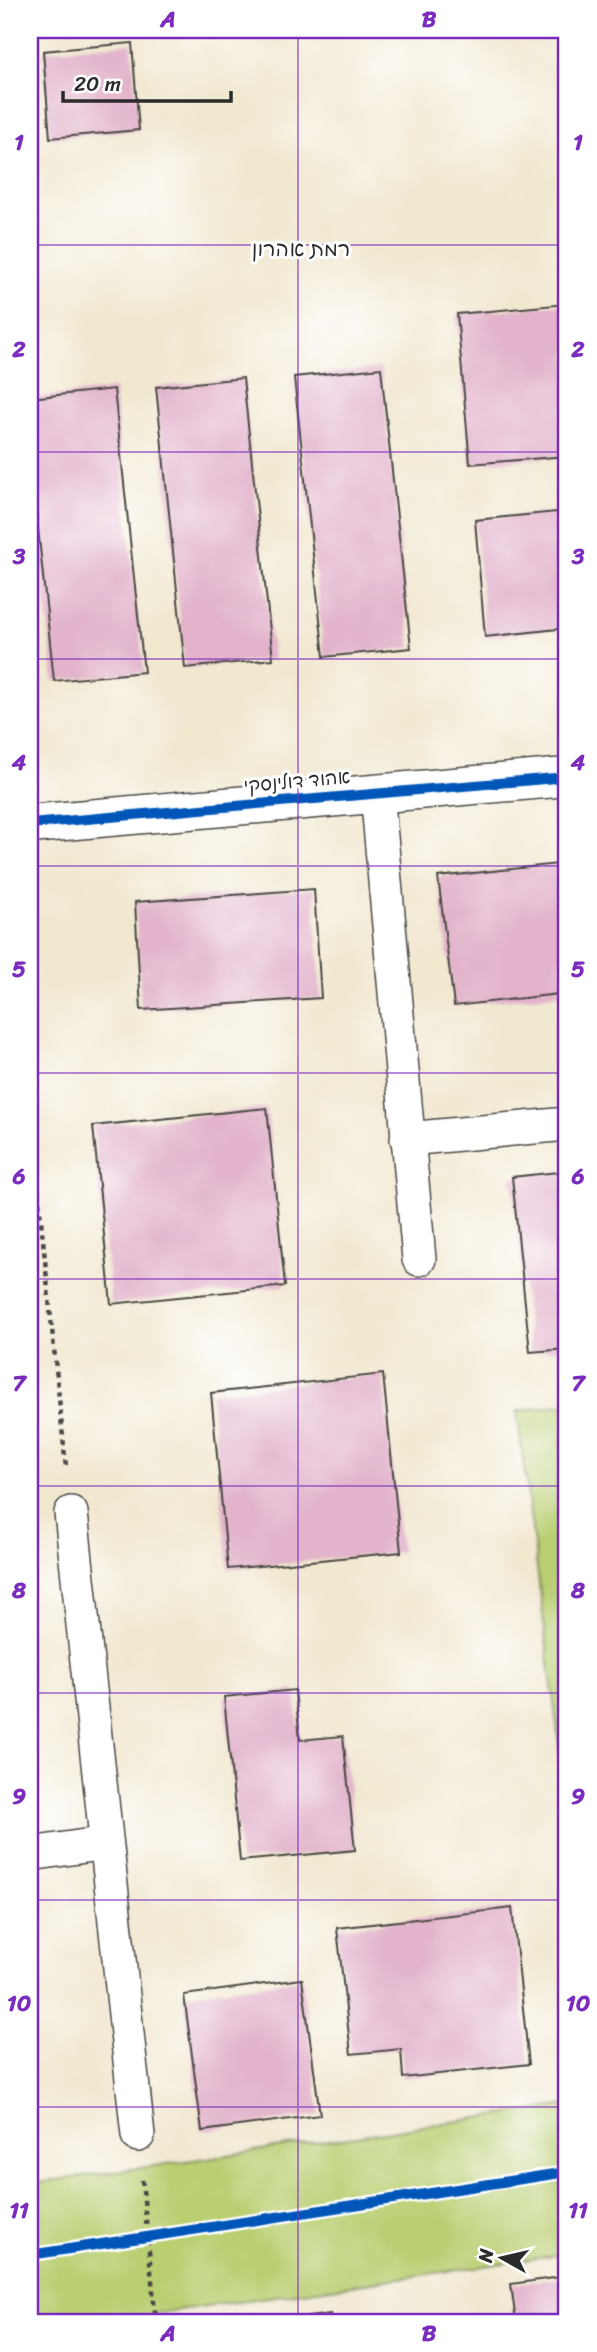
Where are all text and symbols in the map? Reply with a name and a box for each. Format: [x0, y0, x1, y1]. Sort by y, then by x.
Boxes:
text: A [159, 0, 176, 40]
text: B [422, 0, 437, 40]
scale bar [63, 60, 231, 104]
text: 20 m [74, 65, 121, 103]
text: 1 [14, 122, 24, 163]
text: 1 [573, 122, 583, 163]
district label: רמת אהרון [252, 230, 350, 268]
text: 2 [11, 329, 26, 370]
text: 2 [570, 329, 585, 370]
text: 3 [12, 536, 26, 577]
text: 3 [571, 536, 585, 577]
text: 4 [11, 742, 27, 783]
text: 4 [570, 742, 586, 783]
street label: אהוד דולינסקי [242, 760, 352, 802]
text: 5 [12, 949, 26, 990]
text: 5 [571, 949, 585, 990]
text: 6 [11, 1156, 26, 1197]
text: 6 [570, 1156, 585, 1197]
text: 7 [12, 1363, 27, 1404]
text: 7 [571, 1363, 586, 1404]
text: 8 [11, 1570, 26, 1611]
text: 8 [570, 1570, 585, 1611]
text: 9 [12, 1776, 26, 1817]
text: 9 [571, 1776, 585, 1817]
text: 10 [7, 1983, 32, 2024]
text: 10 [566, 1983, 591, 2024]
text: 11 [9, 2190, 29, 2231]
text: 11 [568, 2190, 588, 2231]
north arrow [468, 2222, 538, 2292]
text: N [468, 2246, 503, 2266]
text: A [159, 2313, 176, 2352]
text: B [422, 2313, 437, 2352]

